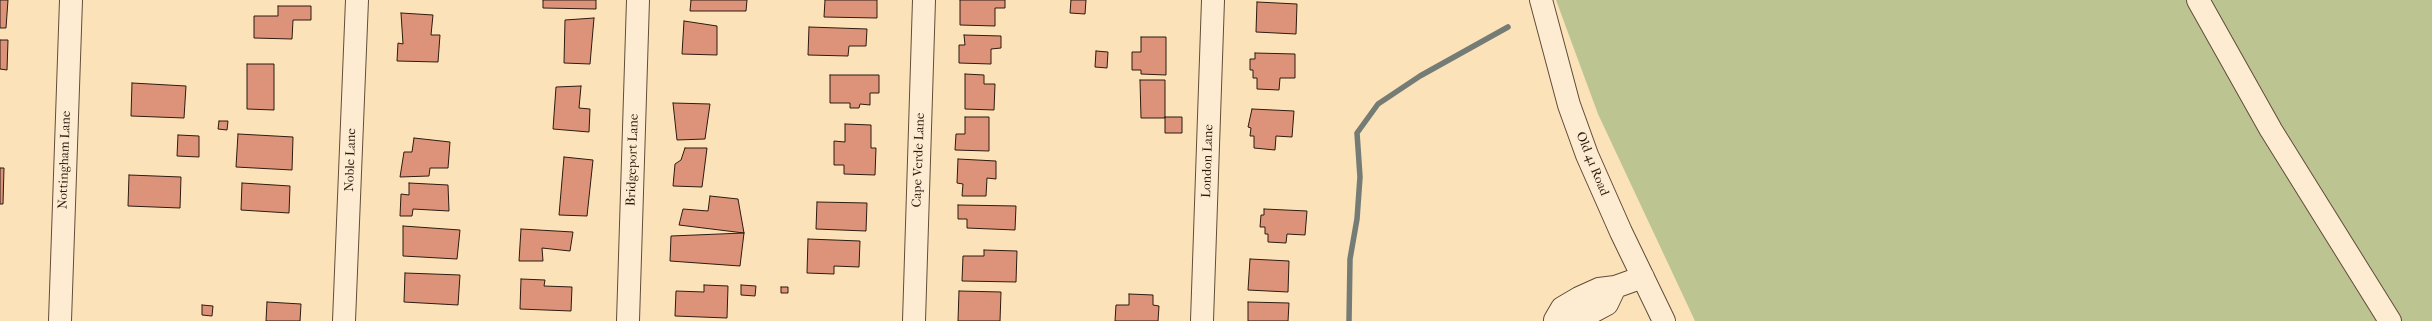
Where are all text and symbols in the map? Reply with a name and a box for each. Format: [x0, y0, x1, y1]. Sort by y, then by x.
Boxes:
street label: Nottingham Lane [55, 111, 75, 209]
street label: Cape Verde Lane [910, 112, 928, 208]
street label: Bridgeport Lane [624, 113, 642, 207]
street label: London Lane [1199, 124, 1217, 198]
street label: Noble Lane [342, 128, 360, 192]
street label: Old 41 Road [1572, 130, 1612, 198]

